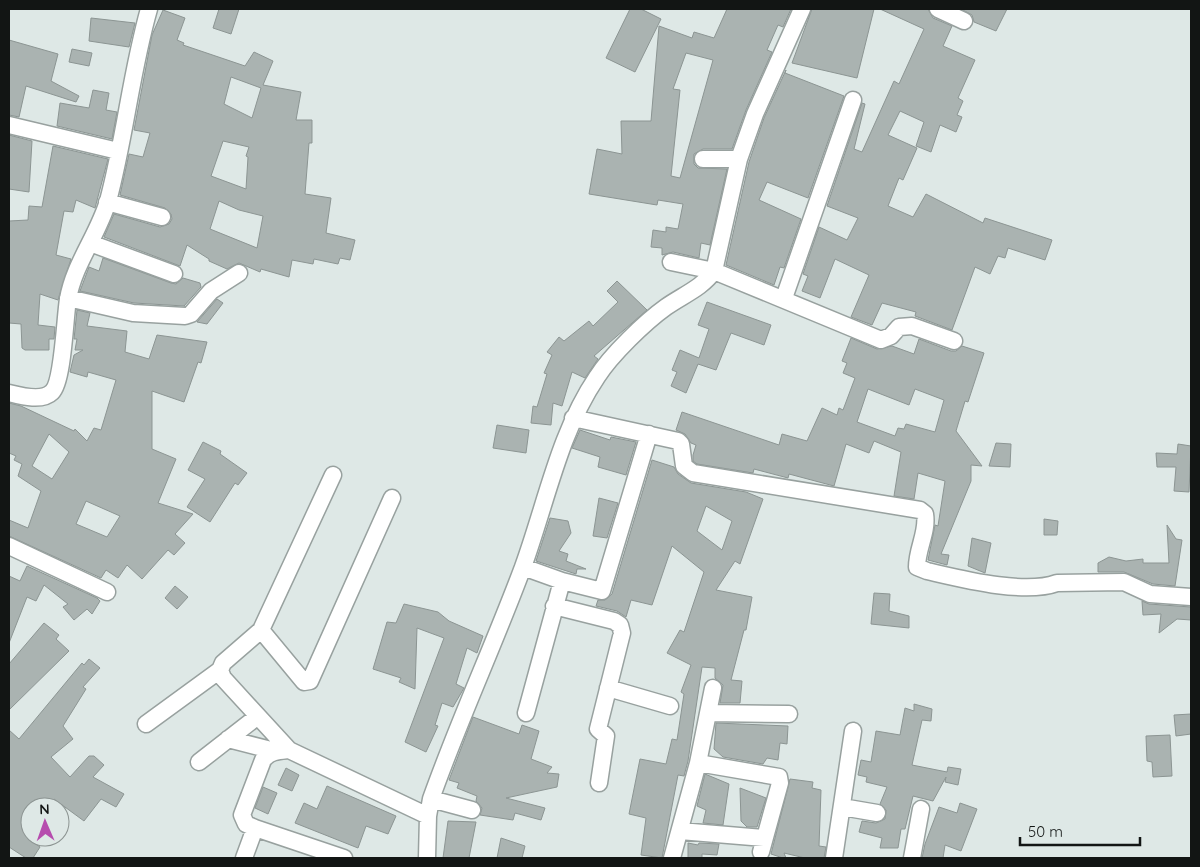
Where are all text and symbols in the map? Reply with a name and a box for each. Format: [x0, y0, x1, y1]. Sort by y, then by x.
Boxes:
north arrow [20, 797, 70, 847]
text: N [39, 800, 50, 818]
scale bar [1020, 814, 1140, 846]
text: 50 m [1028, 822, 1063, 841]

